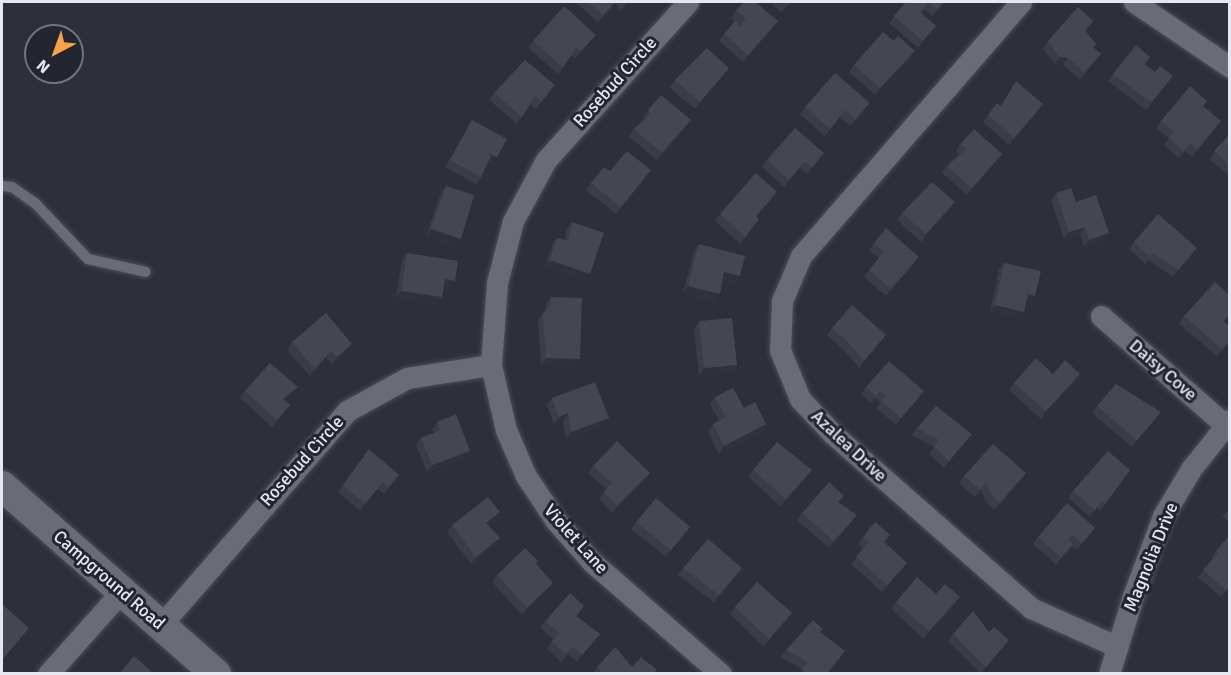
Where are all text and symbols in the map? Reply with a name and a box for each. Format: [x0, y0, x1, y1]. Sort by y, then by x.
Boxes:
north arrow [24, 24, 84, 84]
street label: Rosebud Circle [569, 32, 661, 132]
text: N [33, 55, 54, 77]
street label: Daisy Cove [1125, 335, 1201, 405]
street label: Azalea Drive [807, 405, 891, 487]
street label: Rosebud Circle [256, 411, 348, 511]
street label: Magnolia Drive [1119, 499, 1183, 615]
street label: Violet Lane [539, 500, 613, 578]
street label: Campground Road [49, 526, 169, 634]

